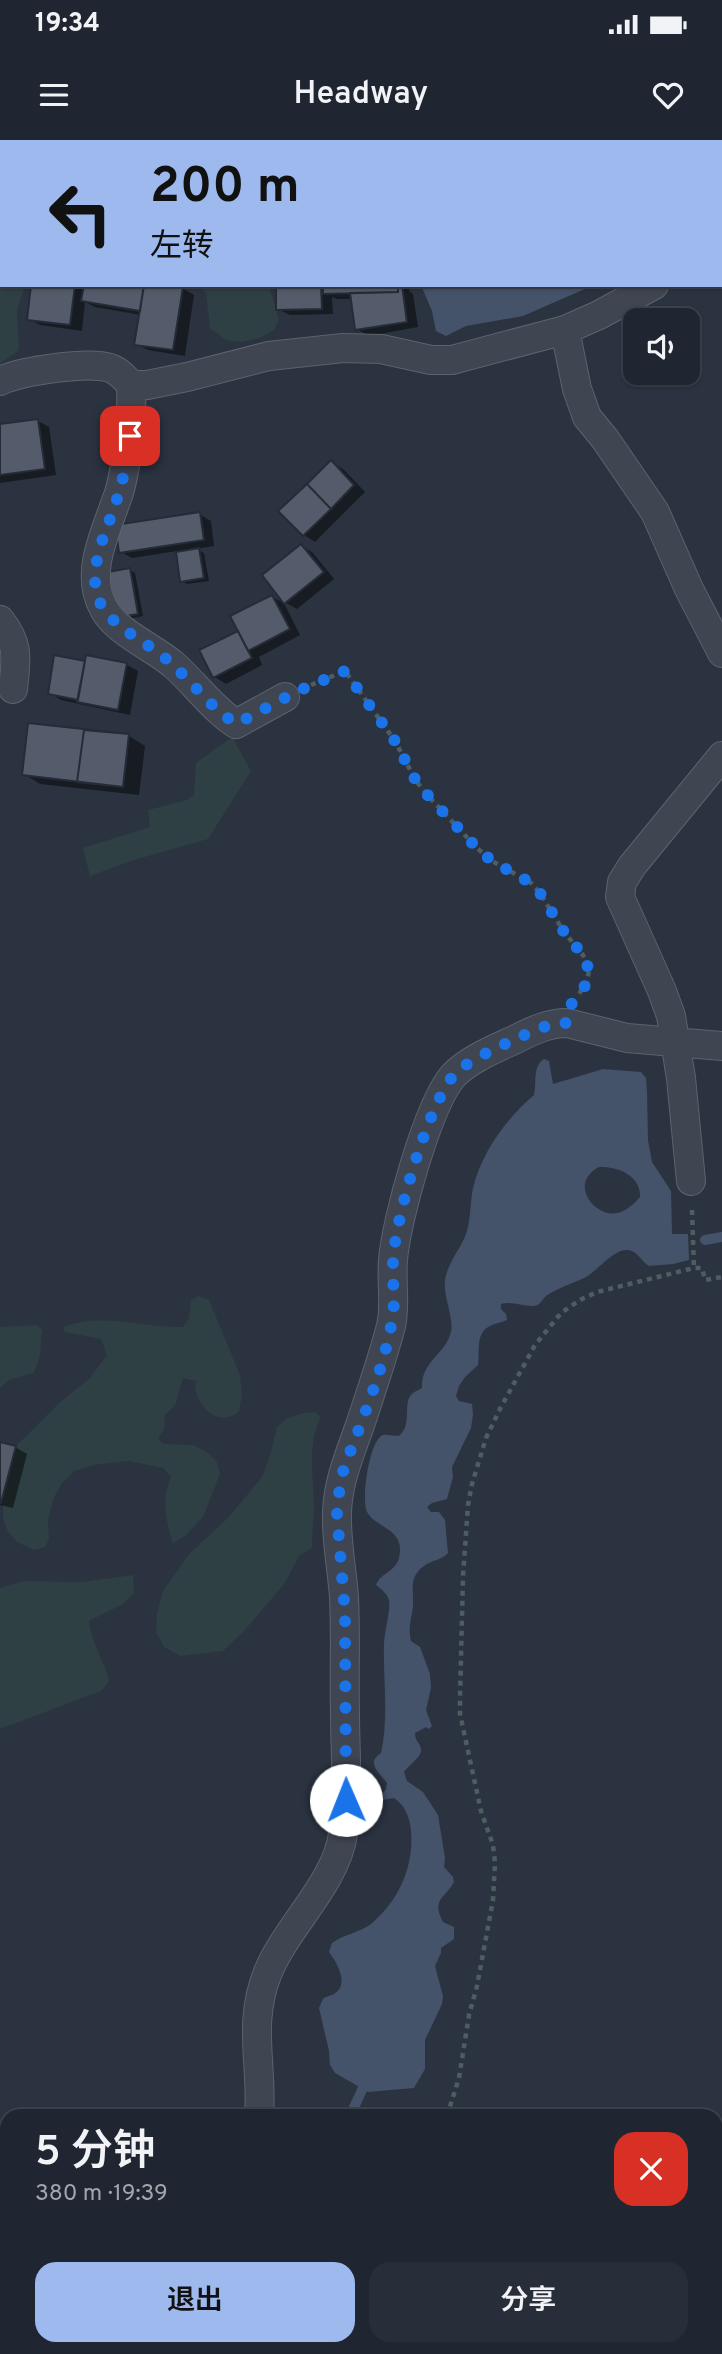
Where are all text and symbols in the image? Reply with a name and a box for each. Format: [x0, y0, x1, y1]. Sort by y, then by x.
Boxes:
text: 19:34 [35, 8, 100, 41]
text: Headway [294, 75, 428, 115]
icon: menu [35, 76, 73, 114]
icon: heart [649, 76, 687, 114]
text: 200 m [150, 158, 300, 220]
icon: left [35, 168, 126, 259]
text: 左转 [150, 228, 214, 268]
map controls [623, 308, 700, 385]
button: sound [623, 308, 700, 385]
pin [100, 406, 160, 466]
icon: arrive [111, 417, 149, 455]
position arrow [309, 1763, 383, 1837]
text: 5 分钟 [35, 2127, 155, 2180]
button: close [614, 2132, 688, 2206]
text: 380 m · 19:39 [35, 2180, 168, 2209]
button: 退出 [35, 2262, 355, 2342]
button: 分享 [369, 2262, 688, 2342]

